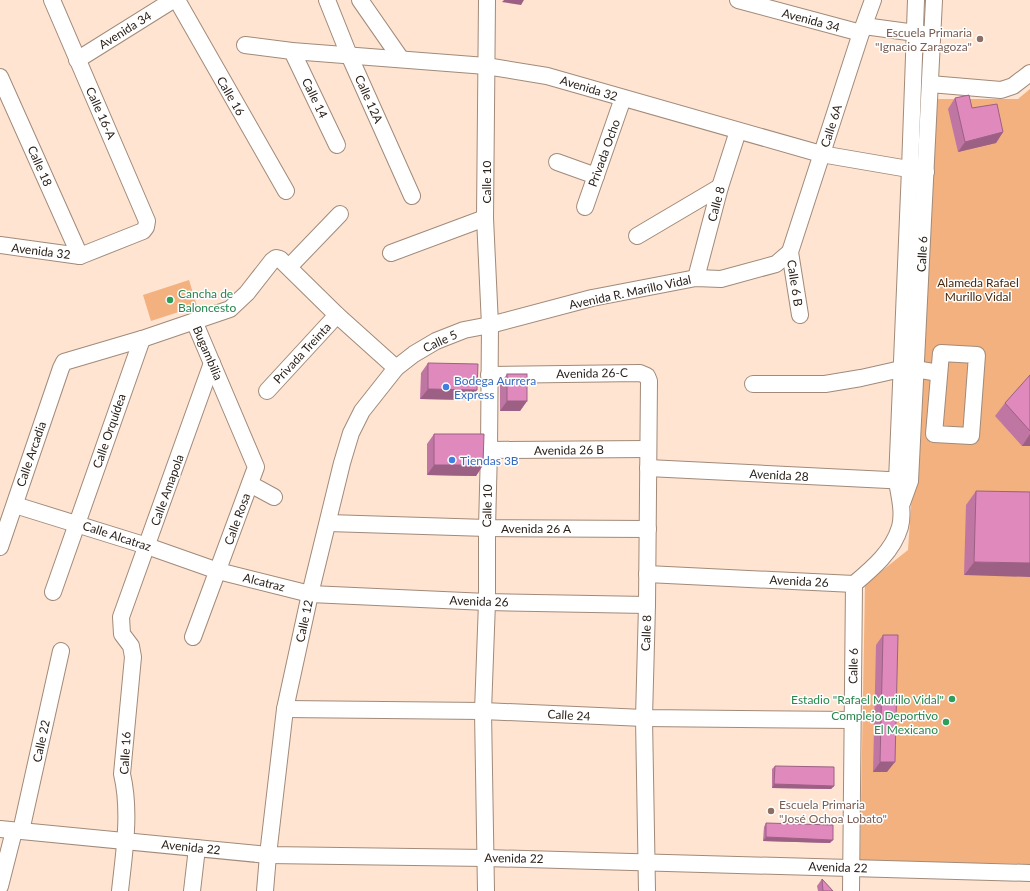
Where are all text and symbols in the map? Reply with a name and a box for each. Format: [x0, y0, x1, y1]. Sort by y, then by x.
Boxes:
street label: Avenida 34 [780, 5, 842, 35]
street label: Avenida 34 [96, 8, 154, 52]
place label: Escuela Primaria "Ignacio Zaragoza" [875, 25, 972, 54]
marker: Escuela Primaria "Ignacio Zaragoza" [975, 34, 985, 44]
street label: Avenida 32 [558, 72, 620, 104]
street label: Calle 12A [352, 73, 387, 126]
street label: Calle 16 [214, 74, 248, 118]
street label: Calle 14 [299, 75, 331, 121]
street label: Calle 16-A [83, 85, 120, 142]
street label: Calle 6A [817, 102, 845, 149]
street label: Privada Ocho [585, 117, 623, 189]
street label: Calle 18 [24, 143, 56, 189]
street label: Calle 10 [479, 160, 494, 203]
street label: Calle 8 [704, 185, 728, 223]
street label: Calle 6 [914, 236, 930, 272]
street label: Avenida 32 [11, 240, 71, 262]
street label: Calle 6 B [784, 259, 806, 308]
street label: Avenida R. Marillo Vidal [568, 272, 692, 312]
park label: Alameda Rafael Murillo Vidal [937, 275, 1019, 304]
place label: Cancha de Baloncesto [178, 286, 236, 315]
marker: Cancha de Baloncesto [165, 295, 175, 305]
street label: Privada Treinta [270, 319, 334, 387]
street label: Bugambilia [190, 324, 226, 383]
street label: Calle 5 [421, 327, 460, 355]
street label: Avenida 26-C [556, 365, 628, 381]
place label: Bodega Aurrera Express [454, 373, 536, 402]
marker: Bodega Aurrera Express [441, 382, 451, 392]
street label: Calle Orquídea [89, 392, 129, 470]
street label: Calle Arcadia [13, 419, 49, 489]
street label: Avenida 26 B [534, 442, 604, 458]
street label: Calle Amapola [147, 452, 187, 528]
place label: Tiendas 3B [460, 453, 519, 468]
marker: Tiendas 3B [447, 455, 457, 465]
street label: Avenida 28 [749, 466, 809, 484]
street label: Calle 10 [479, 484, 495, 528]
street label: Calle Rosa [221, 491, 253, 547]
street label: Calle Alcatraz [81, 518, 154, 554]
street label: Avenida 26 A [501, 521, 572, 536]
street label: Alcatraz [242, 570, 287, 595]
street label: Avenida 26 [769, 572, 829, 590]
street label: Avenida 26 [449, 592, 509, 610]
street label: Calle 12 [292, 598, 316, 644]
street label: Calle 8 [638, 615, 654, 651]
street label: Calle 6 [845, 648, 861, 684]
place label: Estadio "Rafael Murillo Vidal" [791, 692, 944, 707]
marker: Estadio "Rafael Murillo Vidal" [947, 694, 957, 704]
street label: Calle 24 [547, 706, 591, 724]
place label: Complejo Deportivo El Mexicano [831, 708, 938, 737]
marker: Complejo Deportivo El Mexicano [941, 717, 951, 727]
street label: Calle 22 [29, 718, 53, 764]
street label: Calle 16 [116, 731, 134, 775]
place label: Escuela Primaria "José Ochoa Lobato" [779, 797, 887, 826]
marker: Escuela Primaria "José Ochoa Lobato" [766, 806, 776, 816]
street label: Avenida 22 [161, 836, 221, 858]
street label: Avenida 22 [484, 850, 544, 866]
street label: Avenida 22 [808, 858, 868, 876]

